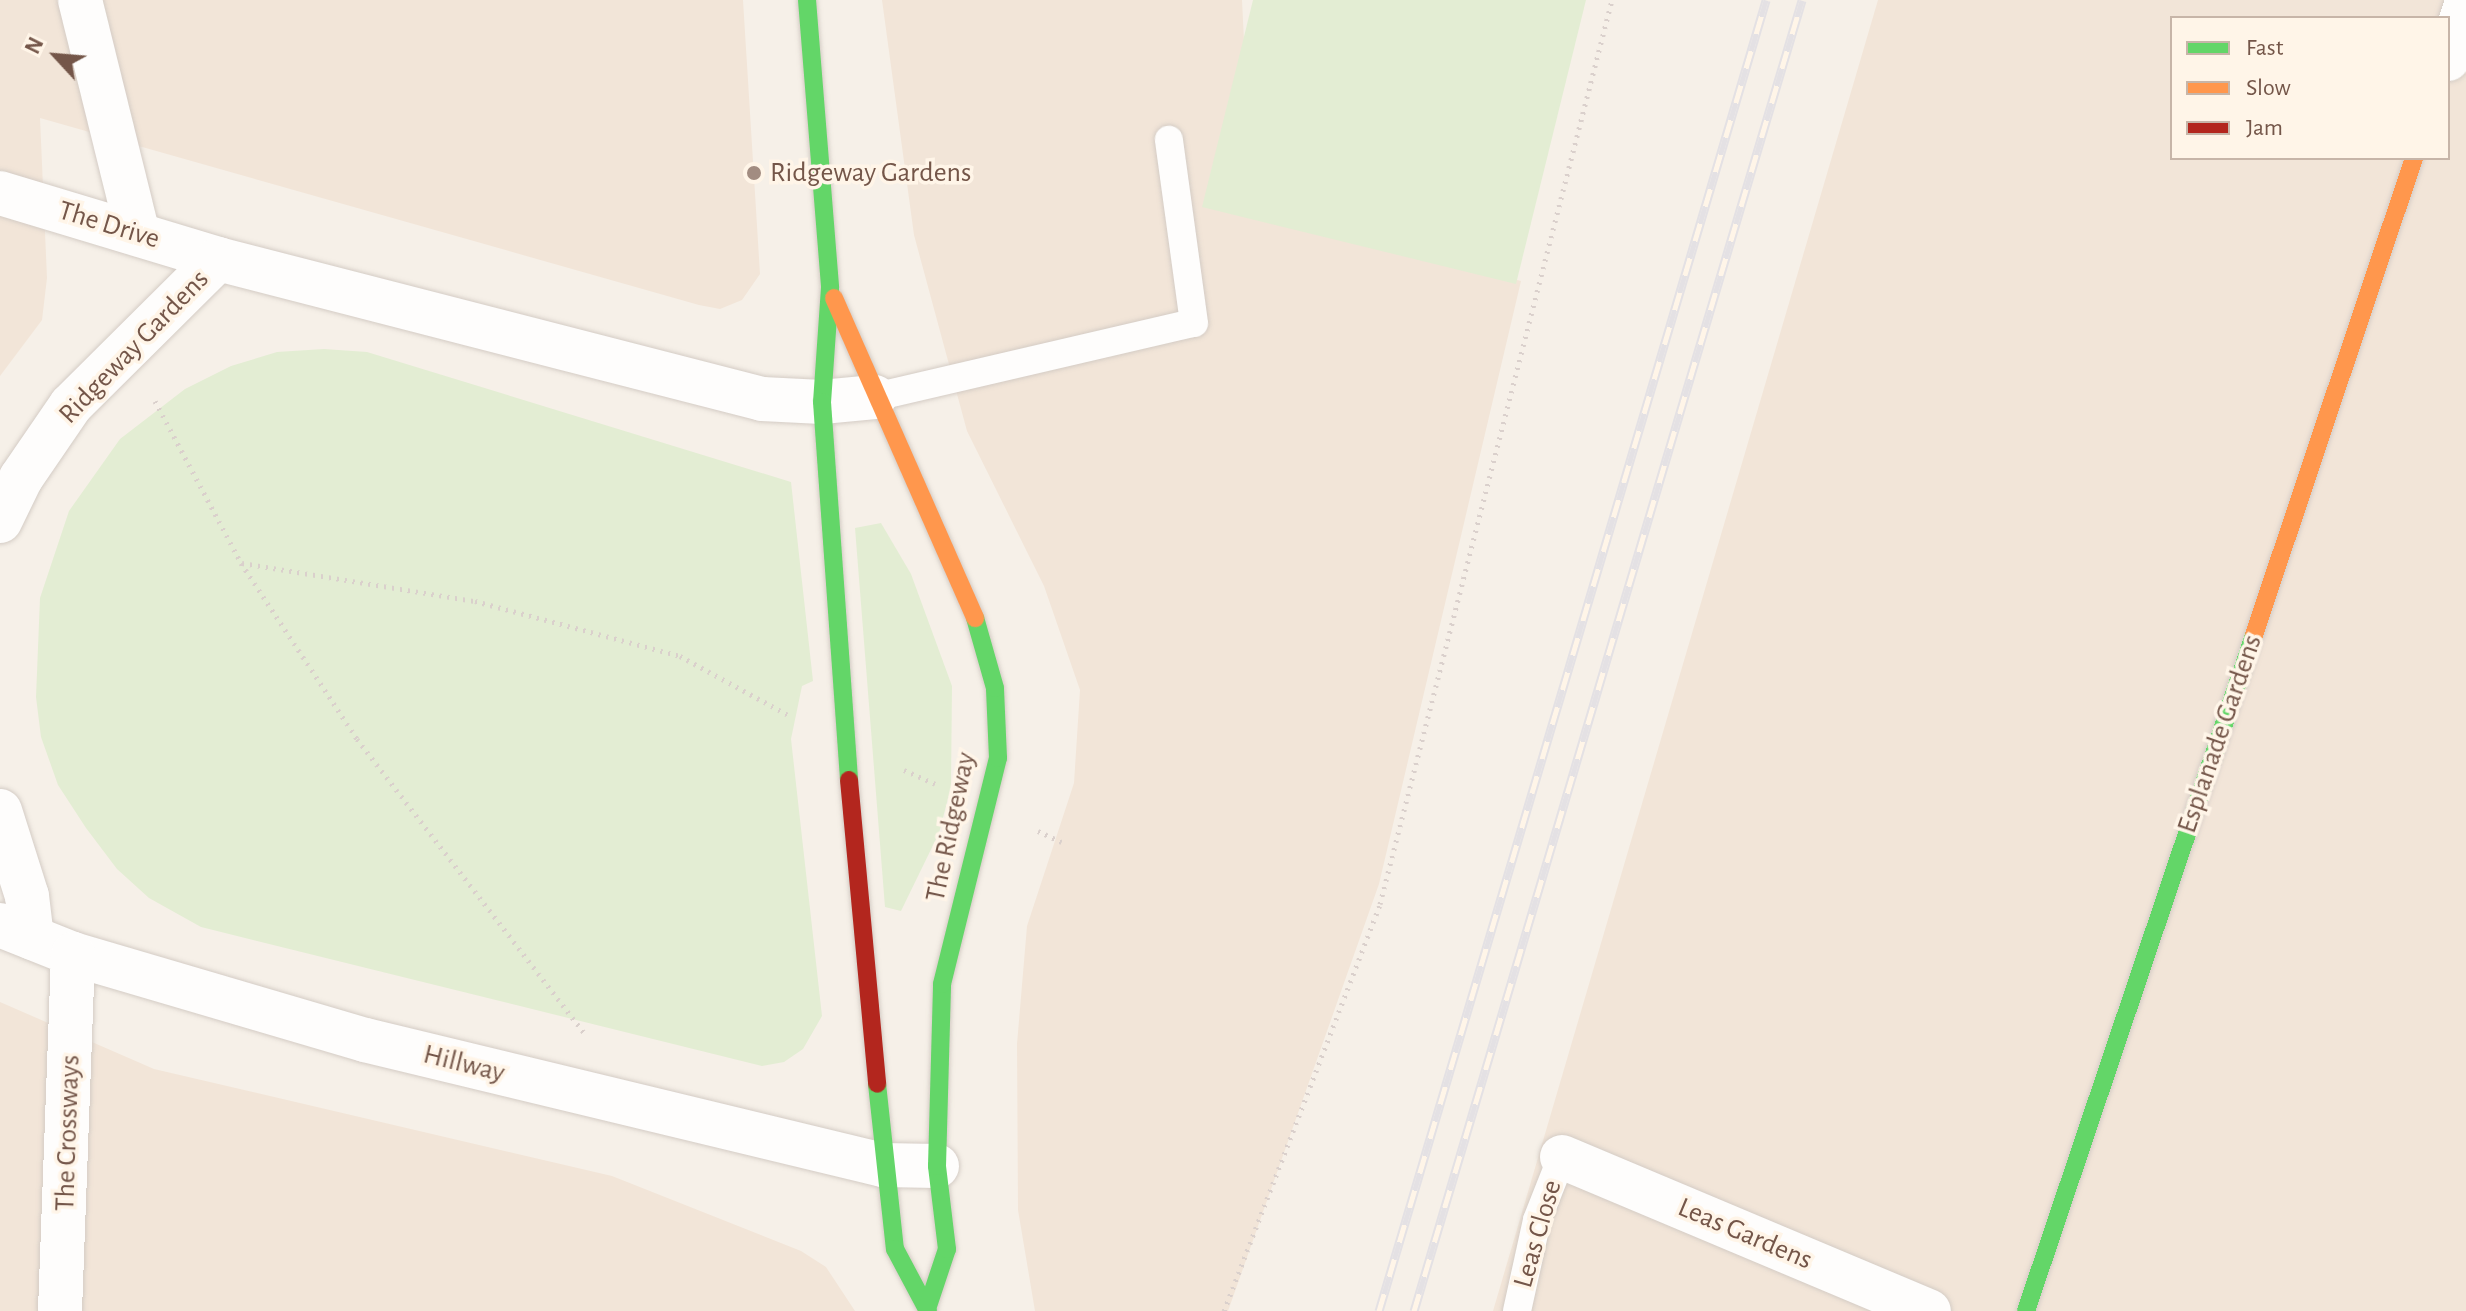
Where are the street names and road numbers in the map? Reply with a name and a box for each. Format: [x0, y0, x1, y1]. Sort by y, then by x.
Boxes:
street label: The Drive [54, 194, 164, 256]
street label: Ridgeway Gardens [52, 263, 216, 431]
street label: Esplanade Gardens [2170, 630, 2270, 838]
street label: The Ridgeway [919, 749, 983, 905]
street label: Hillway [420, 1038, 508, 1090]
street label: The Crossways [48, 1054, 88, 1212]
street label: Leas Close [1507, 1176, 1569, 1292]
street label: Leas Gardens [1673, 1191, 1817, 1277]

